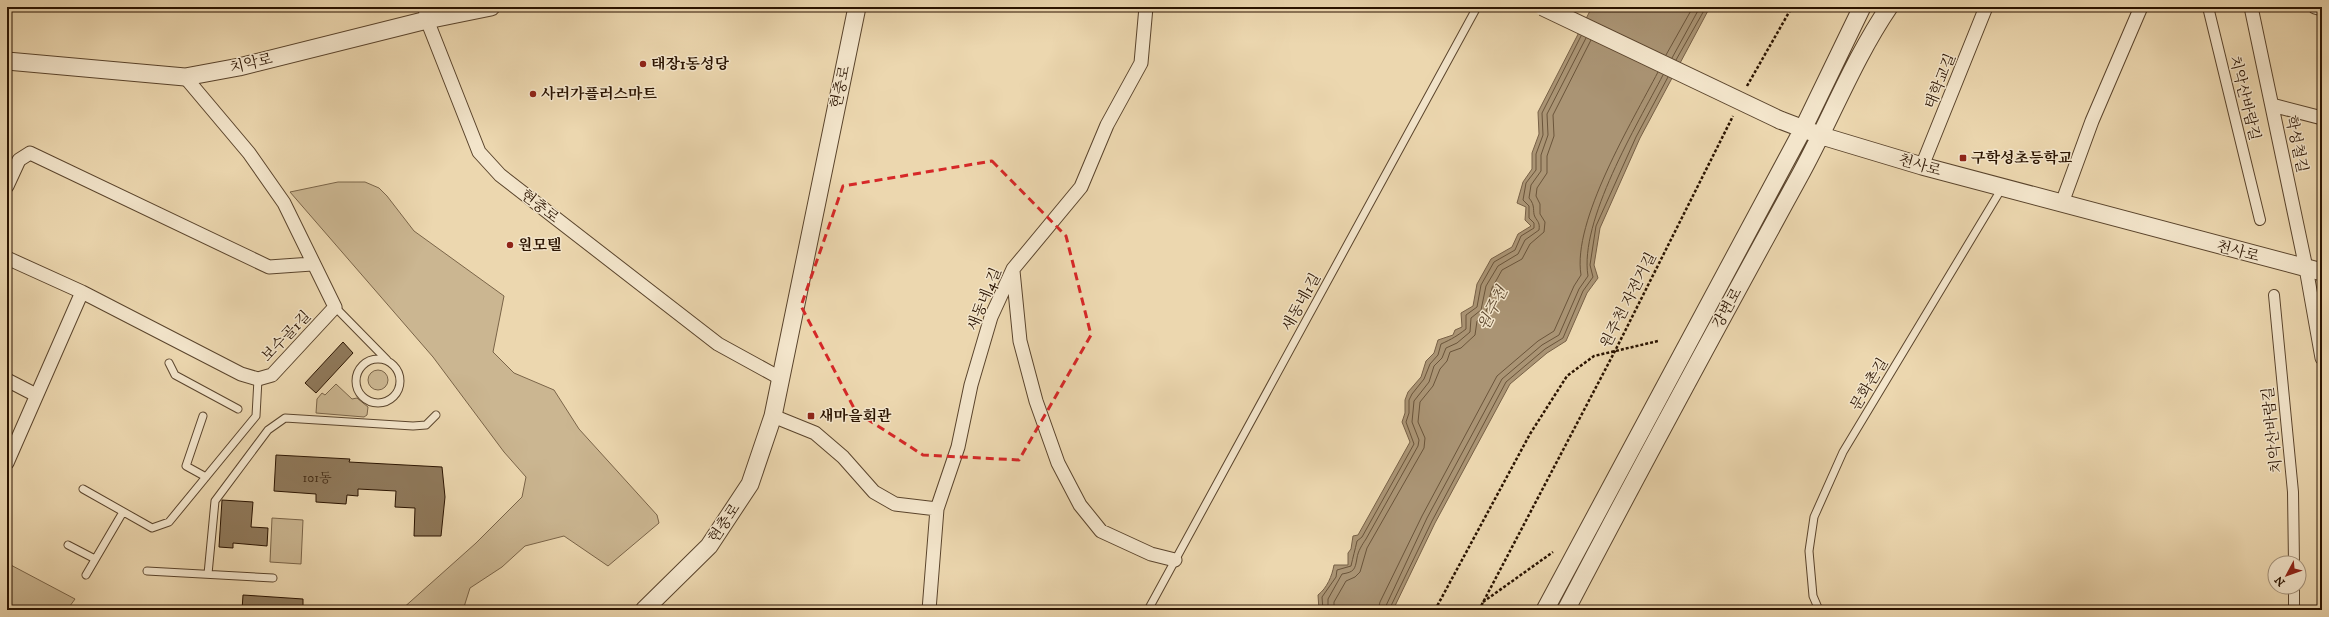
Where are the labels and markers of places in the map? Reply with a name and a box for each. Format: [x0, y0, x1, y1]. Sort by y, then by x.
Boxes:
place label: 태장1동성당 [651, 55, 729, 74]
marker: 태장1동성당 [638, 59, 648, 69]
place label: 사러가플러스마트 [541, 85, 657, 104]
marker: 사러가플러스마트 [528, 89, 538, 99]
place label: 구학성초등학교 [1971, 149, 2073, 168]
marker: 구학성초등학교 [1958, 153, 1968, 163]
place label: 원모텔 [518, 236, 561, 255]
marker: 원모텔 [505, 240, 515, 250]
place label: 새마을회관 [819, 407, 892, 426]
marker: 새마을회관 [806, 411, 816, 421]

